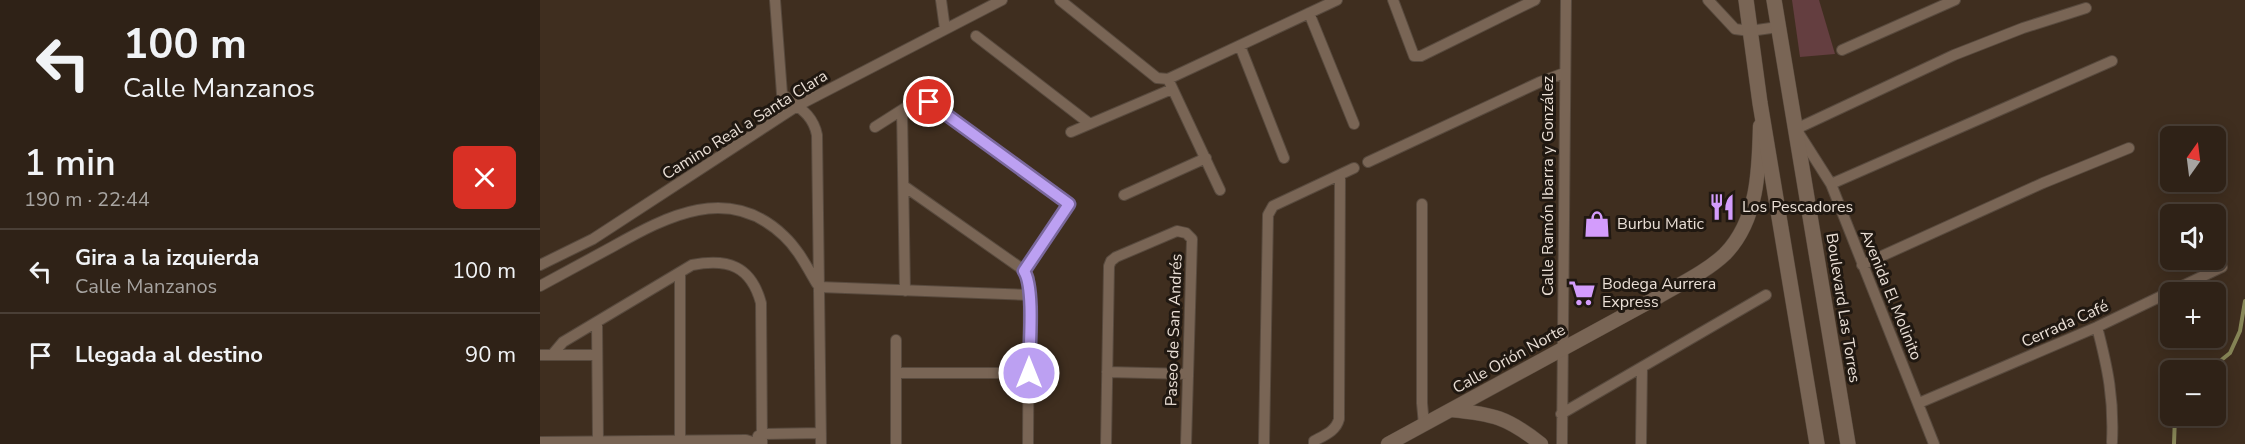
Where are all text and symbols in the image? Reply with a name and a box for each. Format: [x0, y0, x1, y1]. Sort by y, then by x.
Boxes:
text: 100 m [123, 16, 247, 73]
icon: left [24, 24, 102, 102]
street label: Camino Real a Santa Clara [658, 65, 832, 185]
text: Calle Manzanos [123, 70, 315, 107]
pin [903, 76, 954, 127]
street label: Calle Ramón Ibarra y González [1537, 76, 1559, 296]
icon: arrive [912, 85, 945, 118]
north arrow [2160, 126, 2226, 192]
map controls [2160, 126, 2226, 426]
text: 1 min [24, 139, 116, 188]
button: close [453, 146, 516, 209]
text: 190 m · 22:44 [24, 186, 150, 213]
restaurant icon: Los Pescadores [1707, 192, 1737, 222]
place label: Los Pescadores [1742, 196, 1853, 218]
button: sound [2160, 204, 2226, 270]
shop icon: Burbu Matic [1582, 209, 1612, 239]
place label: Burbu Matic [1617, 213, 1704, 235]
street label: Avenida El Molinito [1855, 226, 1927, 364]
street label: Boulevard Las Torres [1820, 232, 1866, 384]
text: Gira a la izquierda [75, 243, 259, 273]
street label: Paseo de San Andrés [1160, 253, 1188, 407]
icon: left [24, 255, 57, 288]
text: 100 m [452, 256, 516, 286]
text: Calle Manzanos [75, 273, 217, 300]
place label: Bodega Aurrera Express [1602, 273, 1716, 313]
supermarket icon: Bodega Aurrera Express [1567, 278, 1597, 308]
button: + [2160, 282, 2226, 348]
street label: Cerrada Café [2018, 295, 2112, 353]
street label: Calle Orión Norte [1449, 319, 1569, 399]
icon: arrive [24, 339, 57, 372]
text: Llegada al destino [75, 340, 263, 370]
text: 90 m [465, 340, 516, 370]
position arrow [997, 341, 1061, 405]
button: − [2160, 360, 2226, 426]

